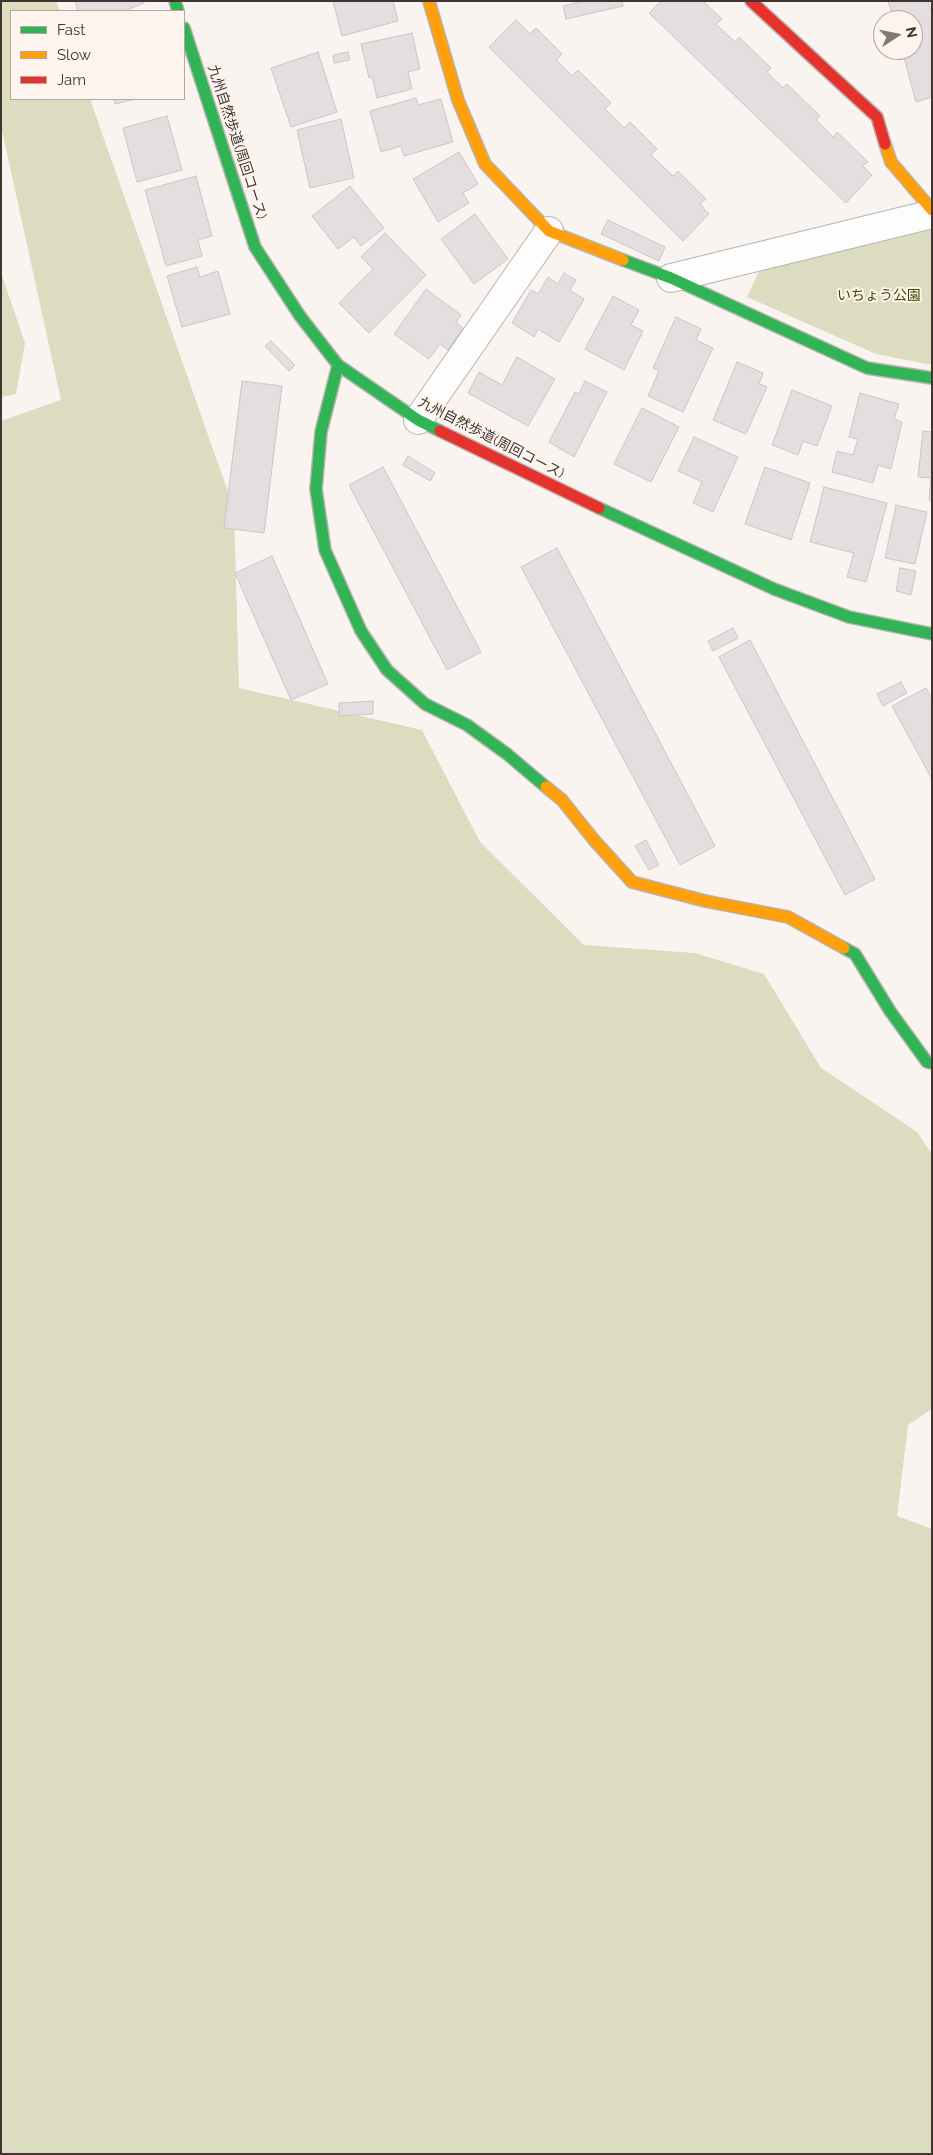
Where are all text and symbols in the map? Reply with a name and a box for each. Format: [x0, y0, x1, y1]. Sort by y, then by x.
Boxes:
legend [10, 10, 185, 100]
north arrow [873, 10, 923, 60]
text: Fast [57, 21, 85, 39]
text: N [903, 26, 921, 39]
text: Slow [57, 46, 91, 64]
street label: 九州自然歩道(周回コース) [204, 63, 270, 221]
text: Jam [57, 71, 86, 89]
park label: いちょう公園 [837, 288, 921, 304]
street label: 九州自然歩道(周回コース) [415, 394, 567, 482]

